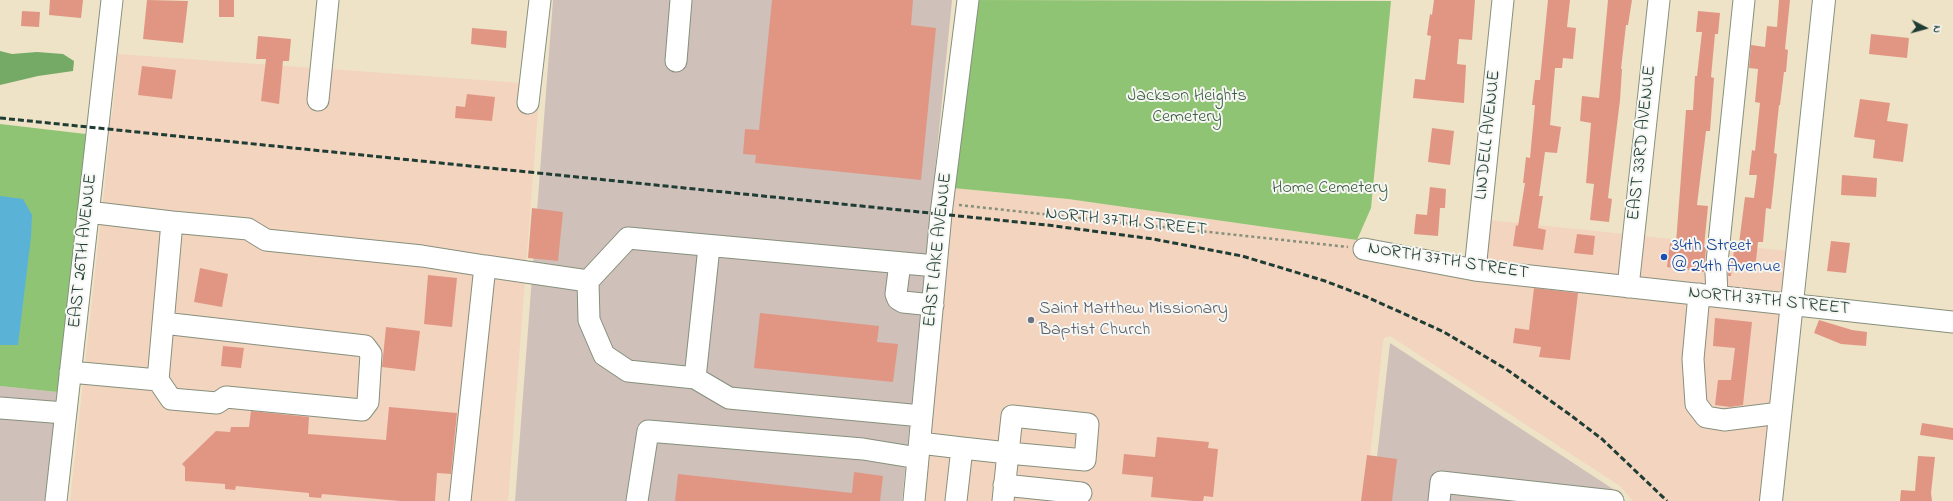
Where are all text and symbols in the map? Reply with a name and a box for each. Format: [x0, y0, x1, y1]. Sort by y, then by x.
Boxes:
north arrow [1905, 8, 1945, 48]
text: N [1929, 25, 1945, 34]
street label: EAST 33RD AVENUE [1624, 64, 1662, 222]
street label: LINDELL AVENUE [1471, 69, 1507, 201]
park label: Jackson Heights Cemetery [1127, 86, 1247, 128]
street label: EAST LAKE AVENUE [920, 172, 958, 328]
street label: EAST 26TH AVENUE [65, 173, 103, 329]
park label: Home Cemetery [1272, 178, 1388, 200]
street label: NORTH 37TH STREET [1044, 204, 1208, 242]
place label: 34th Street @ 24th Avenue [1672, 236, 1780, 278]
street label: NORTH 37TH STREET [1366, 239, 1530, 285]
marker: 34th Street @ 24th Avenue [1659, 252, 1669, 262]
street label: NORTH 37TH STREET [1687, 283, 1851, 321]
place label: Saint Matthew Missionary Baptist Church [1039, 299, 1228, 342]
marker: Saint Matthew Missionary Baptist Church [1026, 315, 1036, 325]

